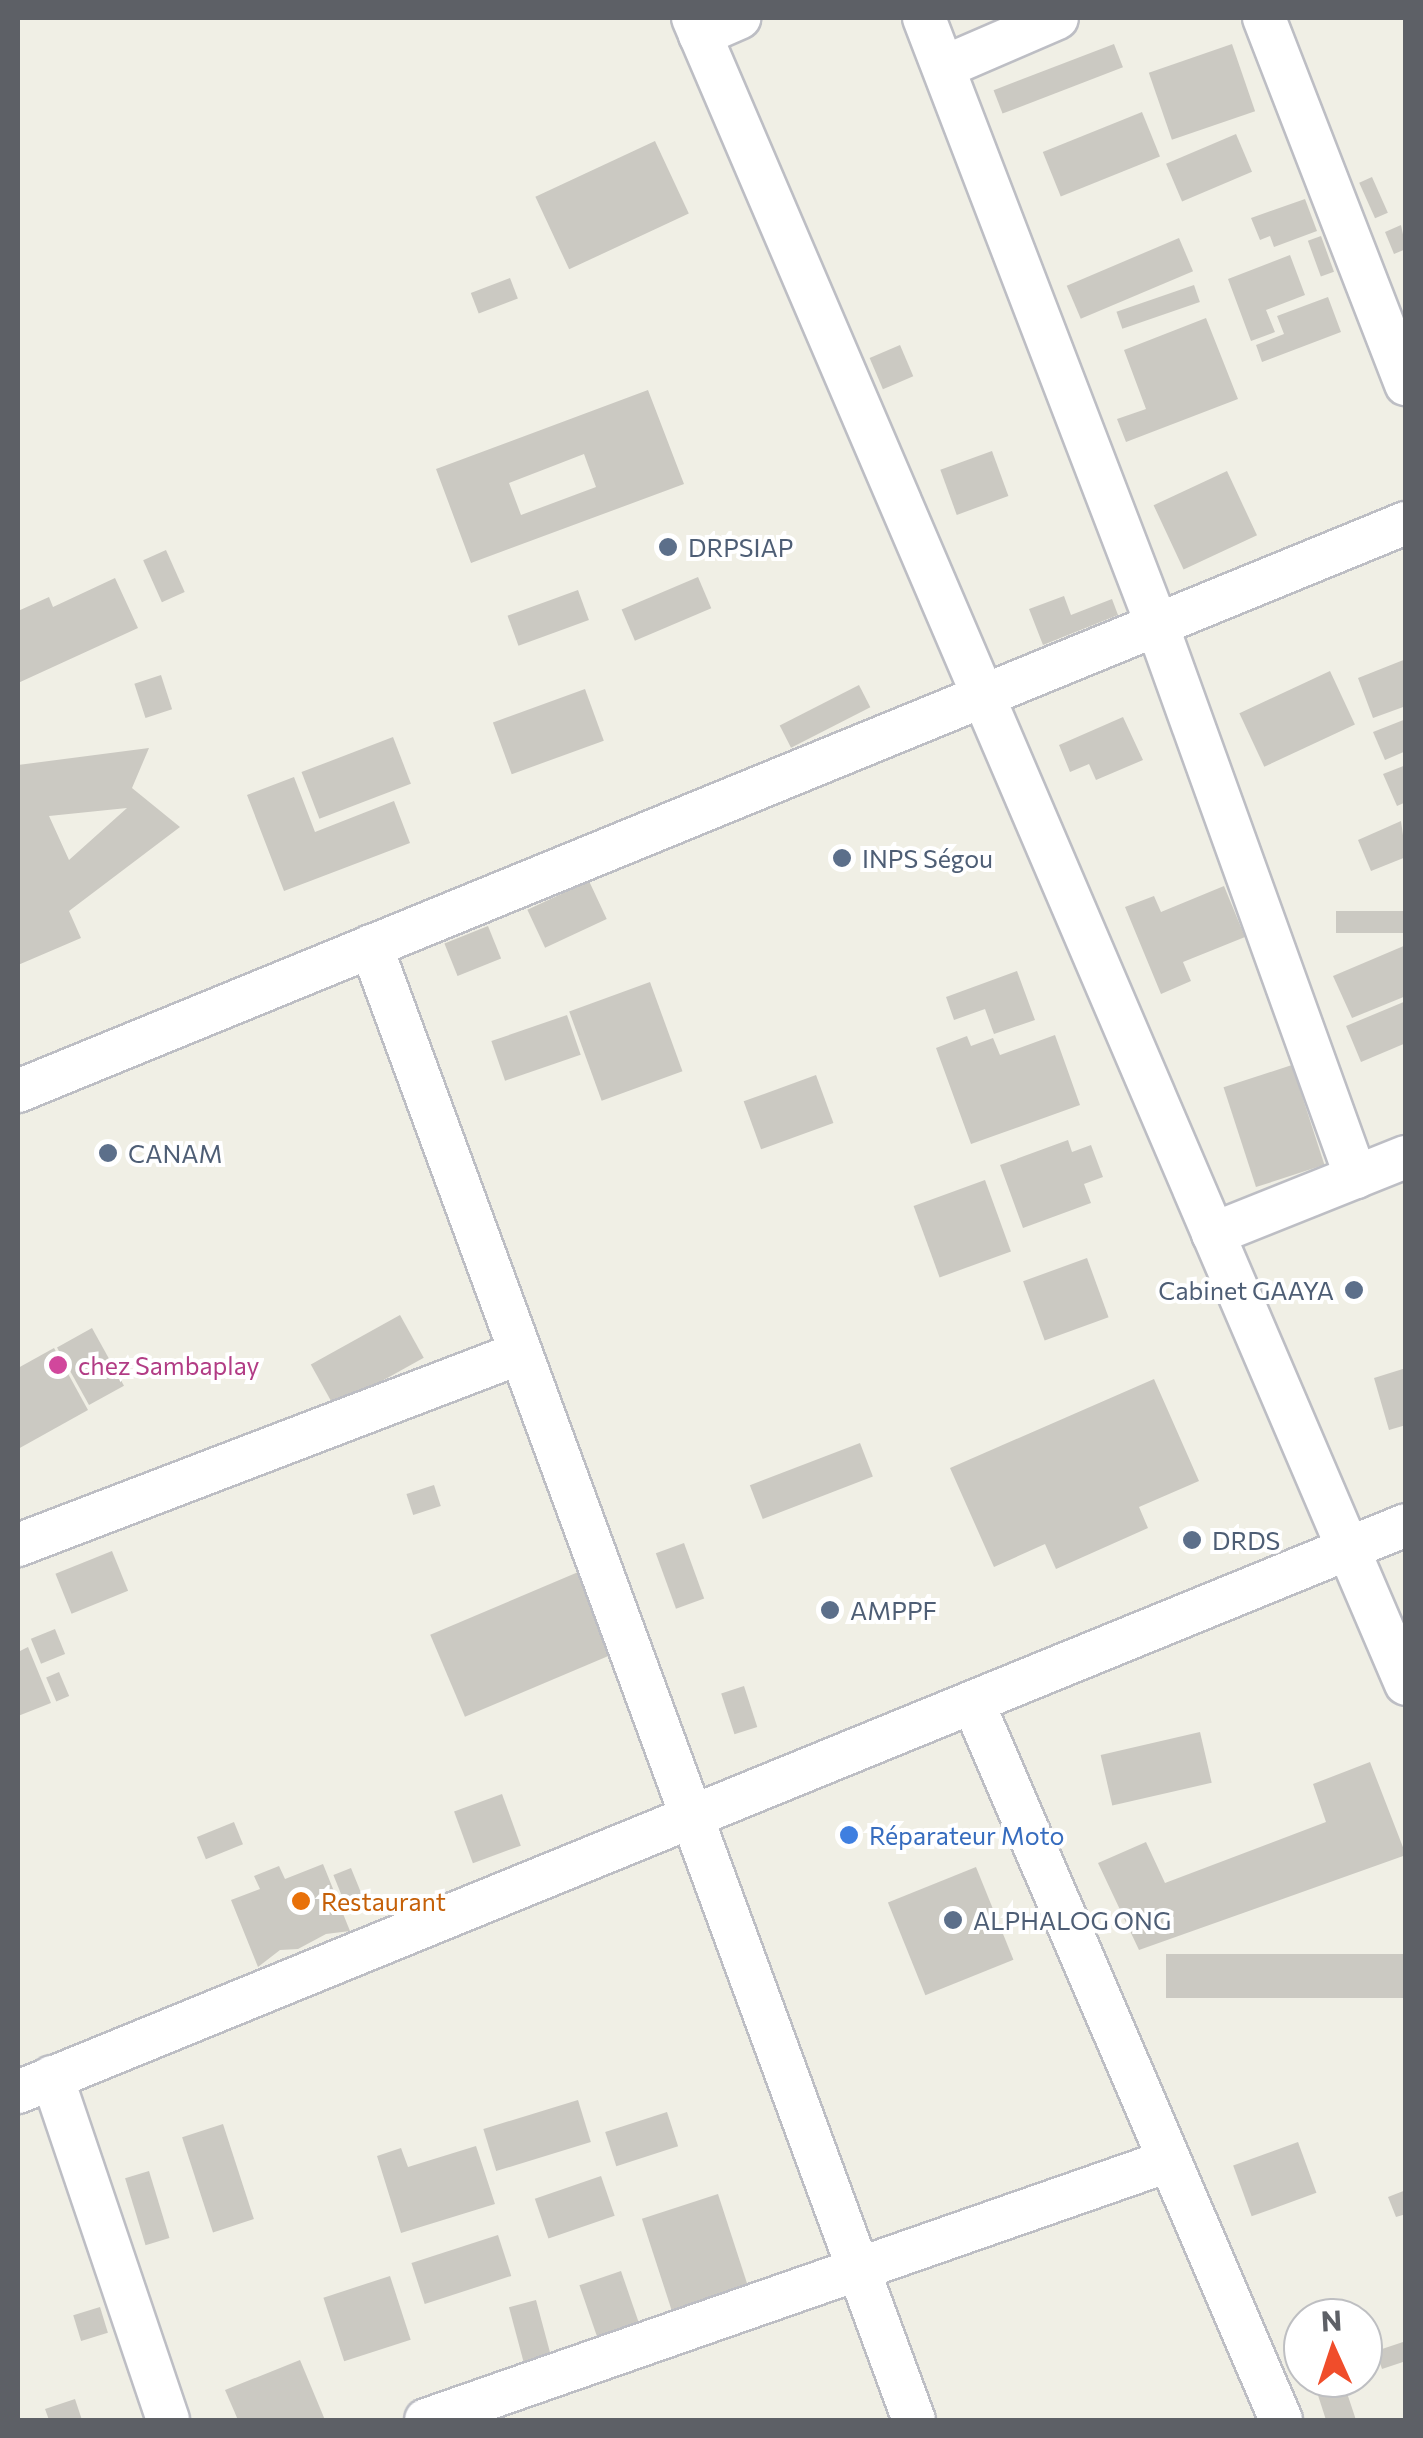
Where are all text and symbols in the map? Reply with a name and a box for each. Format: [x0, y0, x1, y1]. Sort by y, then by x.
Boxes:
place label: DRPSIAP [688, 532, 793, 562]
marker: DRPSIAP [657, 536, 679, 558]
place label: INPS Ségou [862, 843, 993, 873]
marker: INPS Ségou [831, 847, 853, 869]
place label: CANAM [128, 1138, 222, 1168]
marker: CANAM [97, 1142, 119, 1164]
place label: Cabinet GAAYA [1158, 1275, 1334, 1305]
marker: Cabinet GAAYA [1343, 1279, 1365, 1301]
place label: chez Sambaplay [78, 1350, 259, 1380]
marker: chez Sambaplay [47, 1354, 69, 1376]
place label: DRDS [1212, 1525, 1280, 1555]
marker: DRDS [1181, 1529, 1203, 1551]
place label: AMPPF [850, 1595, 937, 1625]
marker: AMPPF [819, 1599, 841, 1621]
place label: Réparateur Moto [869, 1820, 1064, 1850]
marker: Réparateur Moto [838, 1824, 860, 1846]
place label: Restaurant [321, 1886, 446, 1916]
marker: Restaurant [290, 1890, 312, 1912]
place label: ALPHALOG ONG [973, 1905, 1171, 1935]
marker: ALPHALOG ONG [942, 1909, 964, 1931]
north arrow [1283, 2298, 1383, 2398]
text: N [1320, 2303, 1343, 2338]

